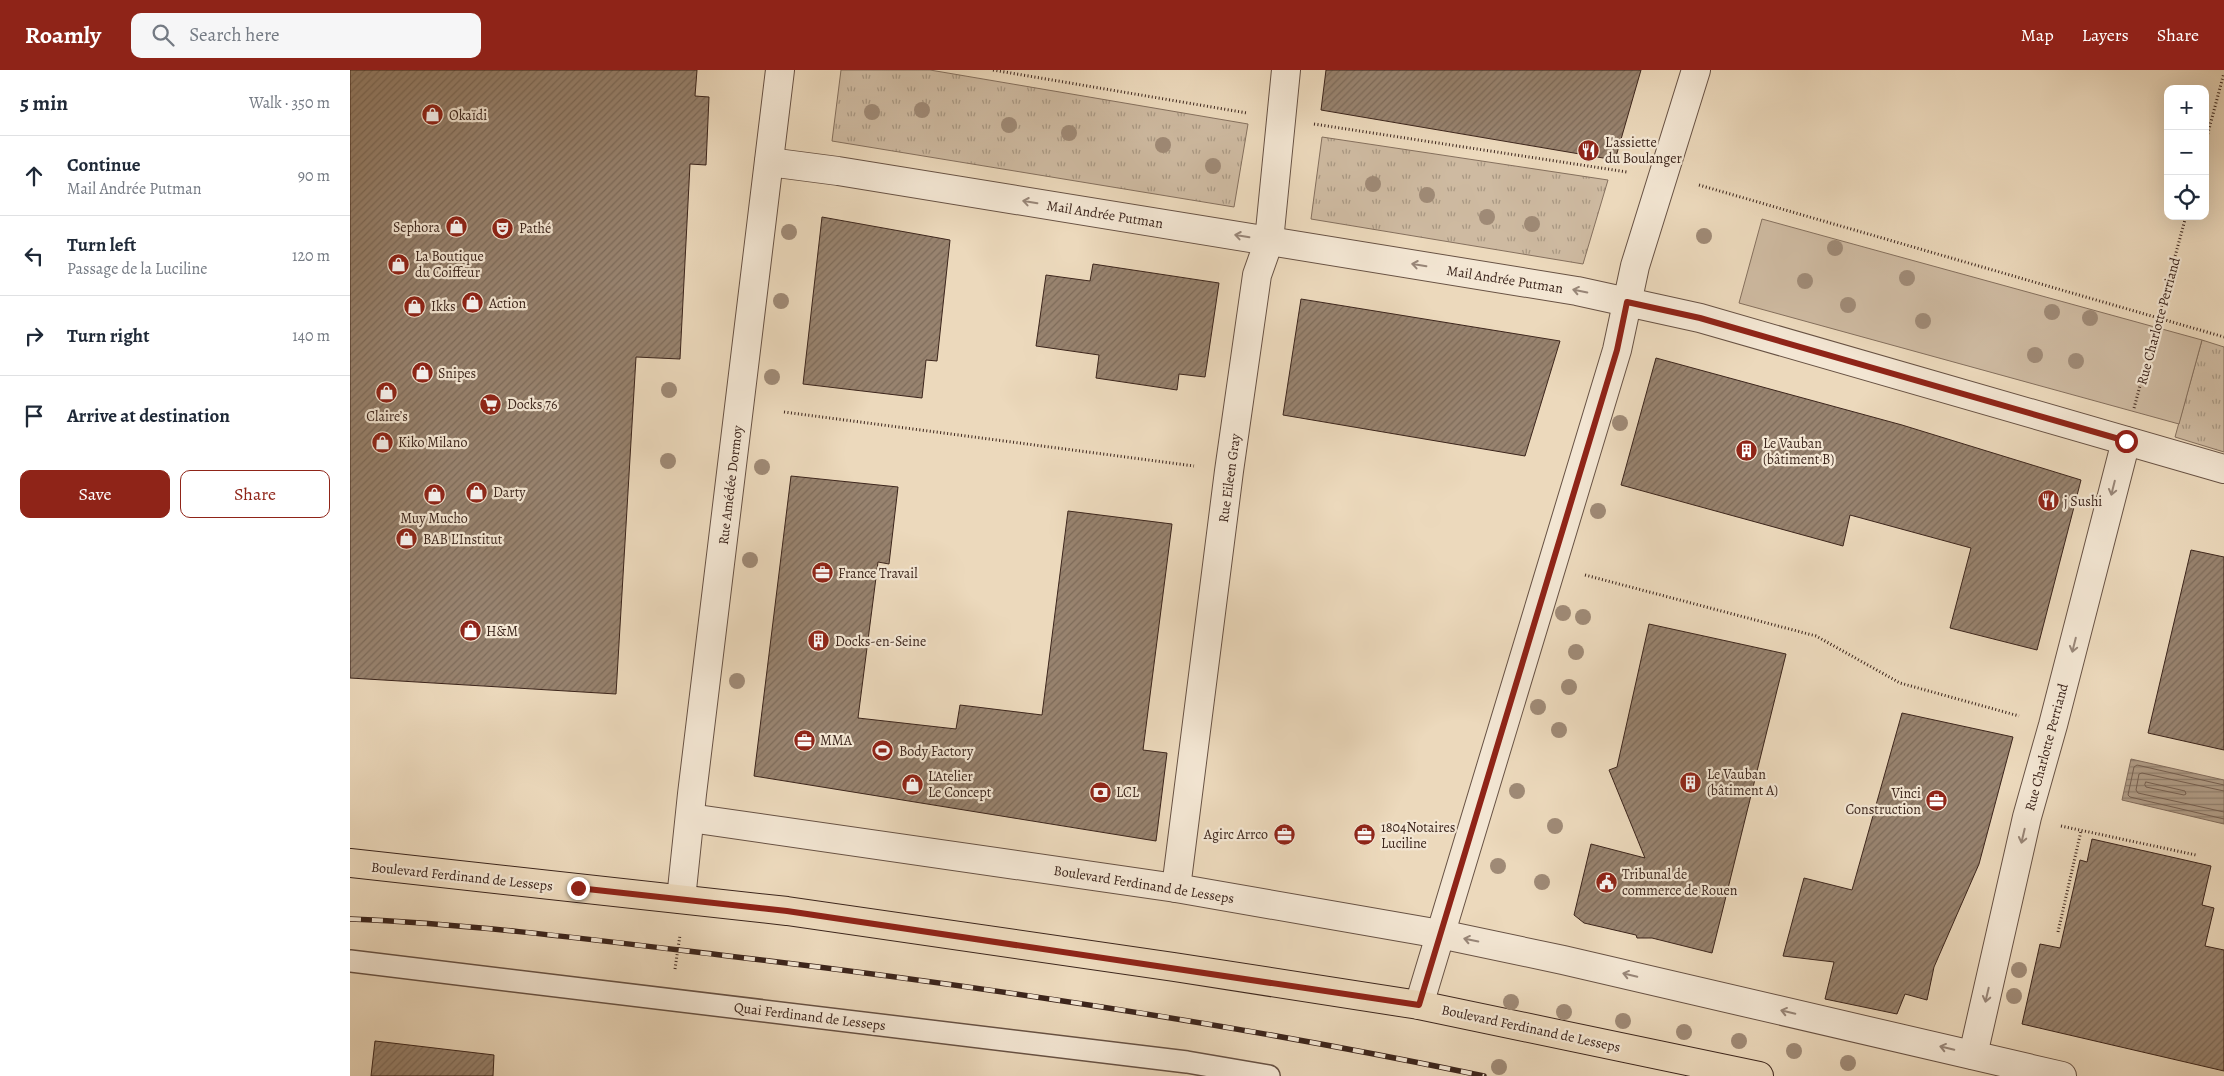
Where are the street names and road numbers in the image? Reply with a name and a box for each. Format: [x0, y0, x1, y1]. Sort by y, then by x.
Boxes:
street label: Mail Andrée Putman [1045, 196, 1165, 233]
street label: Rue Charlotte Perriand [2132, 255, 2185, 387]
street label: Mail Andrée Putman [1445, 261, 1565, 298]
street label: Rue Amédée Dormoy [714, 423, 747, 546]
street label: Rue Eileen Gray [1214, 432, 1245, 524]
street label: Rue Charlotte Perriand [2020, 681, 2073, 813]
street label: Boulevard Ferdinand de Lesseps [370, 858, 554, 895]
street label: Boulevard Ferdinand de Lesseps [1052, 861, 1236, 908]
street label: Quai Ferdinand de Lesseps [733, 998, 887, 1035]
street label: Boulevard Ferdinand de Lesseps [1440, 1000, 1622, 1057]

